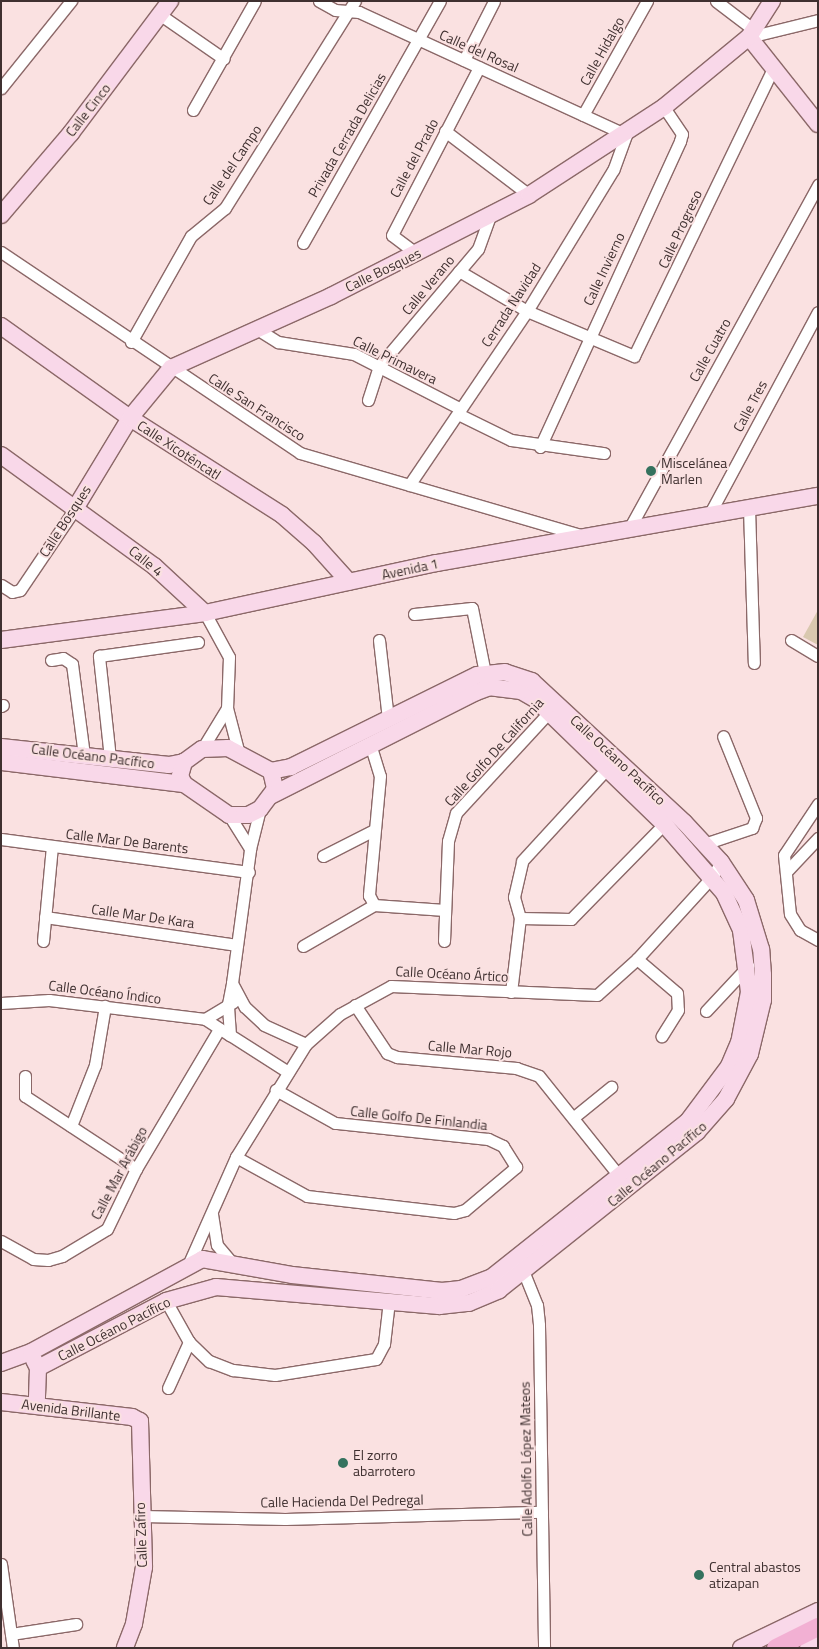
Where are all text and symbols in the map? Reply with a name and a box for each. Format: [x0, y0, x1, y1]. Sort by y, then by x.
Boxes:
street label: Calle Hidalgo [576, 14, 628, 88]
street label: Calle del Rosal [437, 26, 521, 76]
street label: Privada Cerrada Delicias [304, 70, 390, 200]
street label: Calle Cinco [62, 80, 114, 140]
street label: Calle del Prado [386, 116, 442, 200]
street label: Calle del Campo [199, 122, 265, 208]
street label: Calle Progreso [655, 187, 705, 271]
street label: Calle Invierno [580, 230, 628, 308]
street label: Calle Bosques [342, 244, 424, 296]
street label: Calle Verano [398, 252, 458, 318]
street label: Cerrada Navidad [478, 260, 544, 350]
street label: Calle Cuatro [686, 315, 734, 385]
street label: Calle Primavera [350, 332, 440, 388]
street label: Calle San Francisco [205, 369, 309, 445]
street label: Calle Tres [730, 377, 770, 435]
street label: Calle Xicoténcatl [134, 417, 224, 483]
place label: Miscelánea Marlen [661, 455, 727, 488]
marker: Miscelánea Marlen [645, 465, 657, 477]
street label: Calle Bosques [36, 482, 94, 560]
street label: Calle 4 [126, 542, 166, 580]
street label: Avenida 1 [380, 555, 440, 583]
street label: Calle Golfo De California [441, 694, 547, 810]
street label: Calle Océano Pacífico [567, 712, 669, 808]
street label: Calle Océano Pacífico [30, 740, 156, 772]
street label: Calle Mar De Barents [65, 825, 189, 857]
street label: Calle Mar De Kara [90, 900, 196, 932]
street label: Calle Océano Ártico [395, 963, 509, 985]
street label: Calle Océano Índico [48, 977, 162, 1007]
street label: Calle Mar Rojo [427, 1037, 513, 1061]
street label: Calle Golfo De Finlandia [350, 1102, 488, 1134]
street label: Calle Océano Pacífico [604, 1118, 710, 1210]
street label: Calle Mar Arábigo [87, 1124, 151, 1222]
street label: Calle Océano Pacífico [55, 1293, 173, 1365]
street label: Calle Adolfo López Mateos [516, 1381, 536, 1537]
street label: Avenida Brillante [21, 1396, 121, 1424]
place label: El zorro abarrotero [353, 1447, 415, 1480]
marker: El zorro abarrotero [337, 1457, 349, 1469]
street label: Calle Hacienda Del Pedregal [260, 1491, 424, 1511]
street label: Calle Zafiro [131, 1502, 151, 1568]
place label: Central abastos atizapan [709, 1559, 801, 1591]
marker: Central abastos atizapan [693, 1569, 705, 1581]

